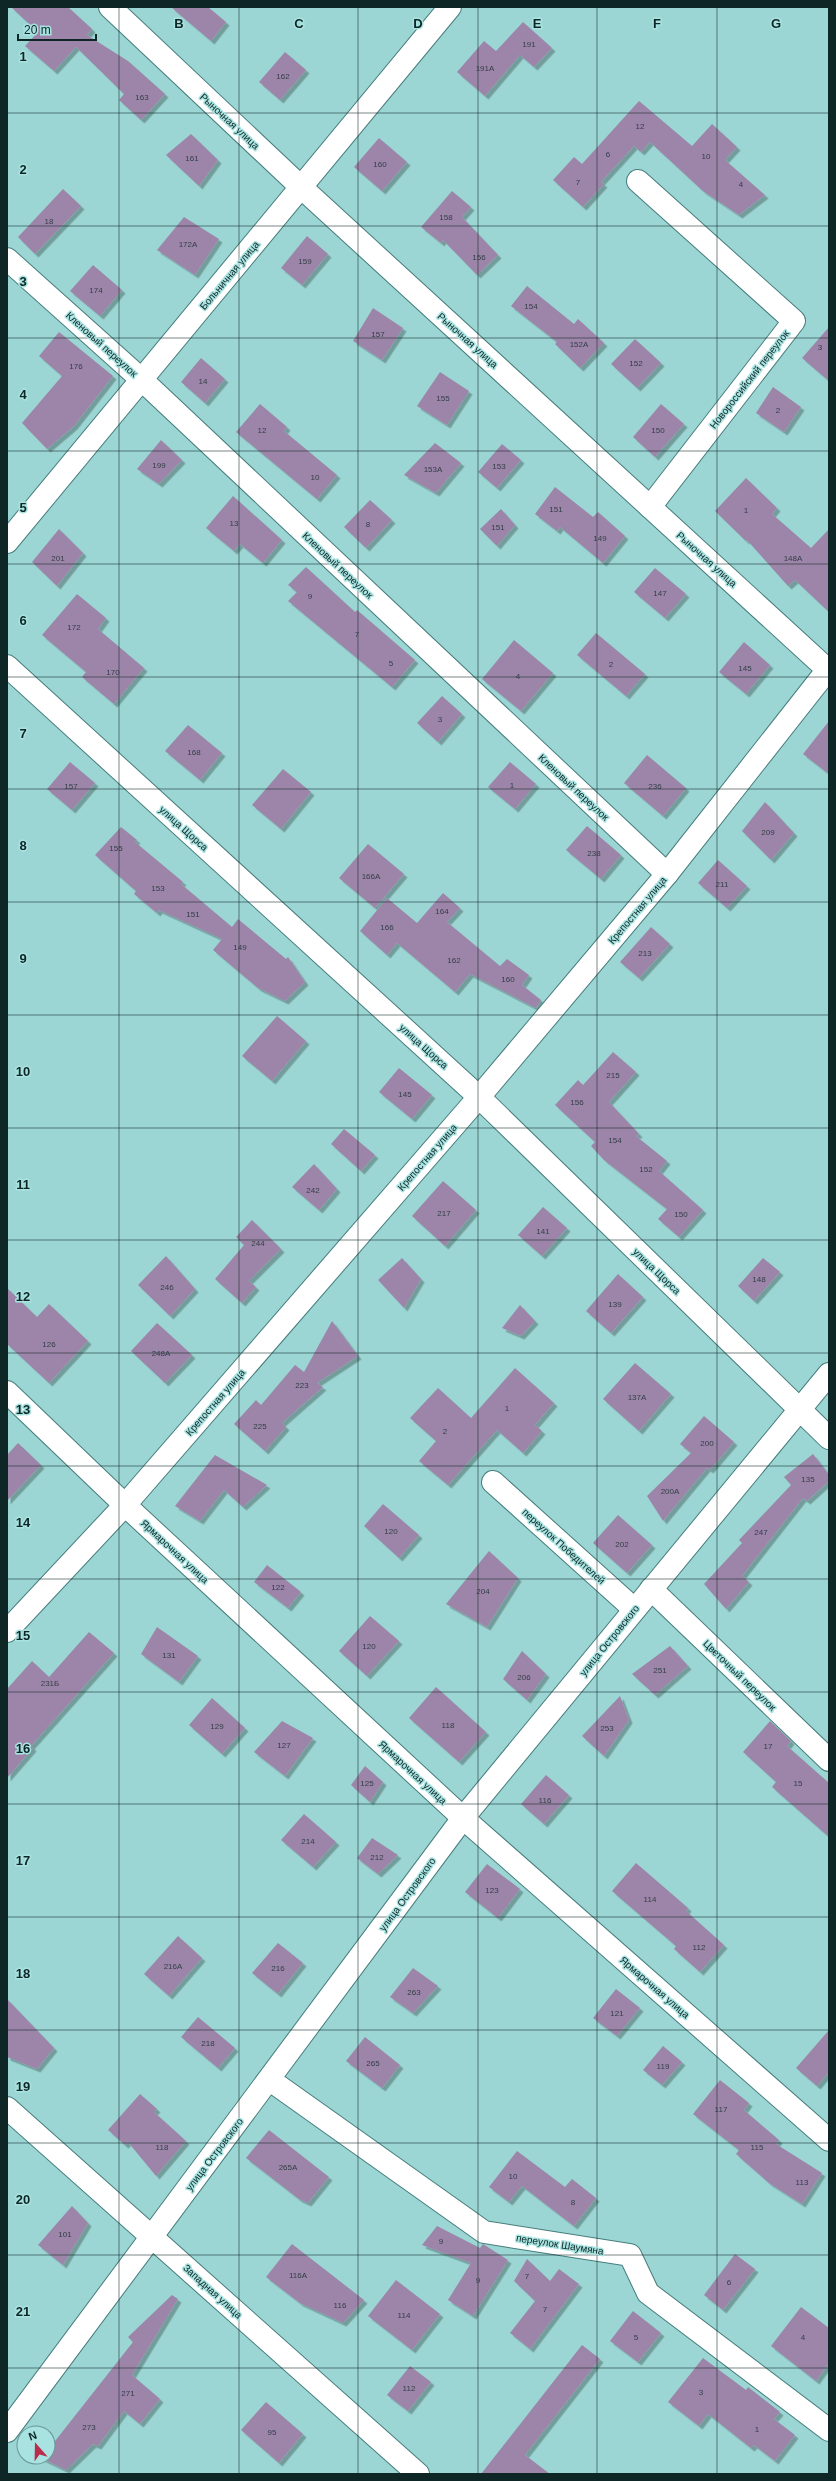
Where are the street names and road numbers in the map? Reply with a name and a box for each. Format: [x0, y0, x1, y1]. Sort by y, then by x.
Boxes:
street label: Рыночная улица [198, 91, 262, 152]
street label: Больничная улица [198, 239, 262, 312]
street label: Кленовый переулок [64, 310, 140, 380]
street label: Рыночная улица [435, 311, 500, 370]
street label: Новороссийский переулок [708, 327, 792, 431]
street label: Кленовый переулок [300, 530, 375, 601]
street label: Рыночная улица [674, 530, 739, 589]
street label: Кленовый переулок [536, 752, 611, 823]
street label: улица Щорса [157, 804, 210, 853]
street label: Крепостная улица [606, 874, 669, 946]
street label: улица Щорса [397, 1022, 450, 1071]
street label: Крепостная улица [396, 1122, 459, 1193]
street label: улица Щорса [631, 1246, 683, 1297]
street label: Крепостная улица [184, 1367, 247, 1438]
street label: переулок Победителей [520, 1506, 607, 1586]
street label: Ярмарочная улица [139, 1517, 211, 1586]
street label: улица Островского [577, 1602, 642, 1678]
street label: Цветочный переулок [701, 1638, 779, 1713]
street label: Ярмарочная улица [377, 1738, 449, 1807]
street label: улица Островского [377, 1855, 438, 1933]
street label: Ярмарочная улица [618, 1954, 692, 2021]
street label: улица Островского [184, 2116, 246, 2193]
street label: переулок Шаумяна [515, 2232, 605, 2257]
street label: Западная улица [181, 2262, 245, 2321]

